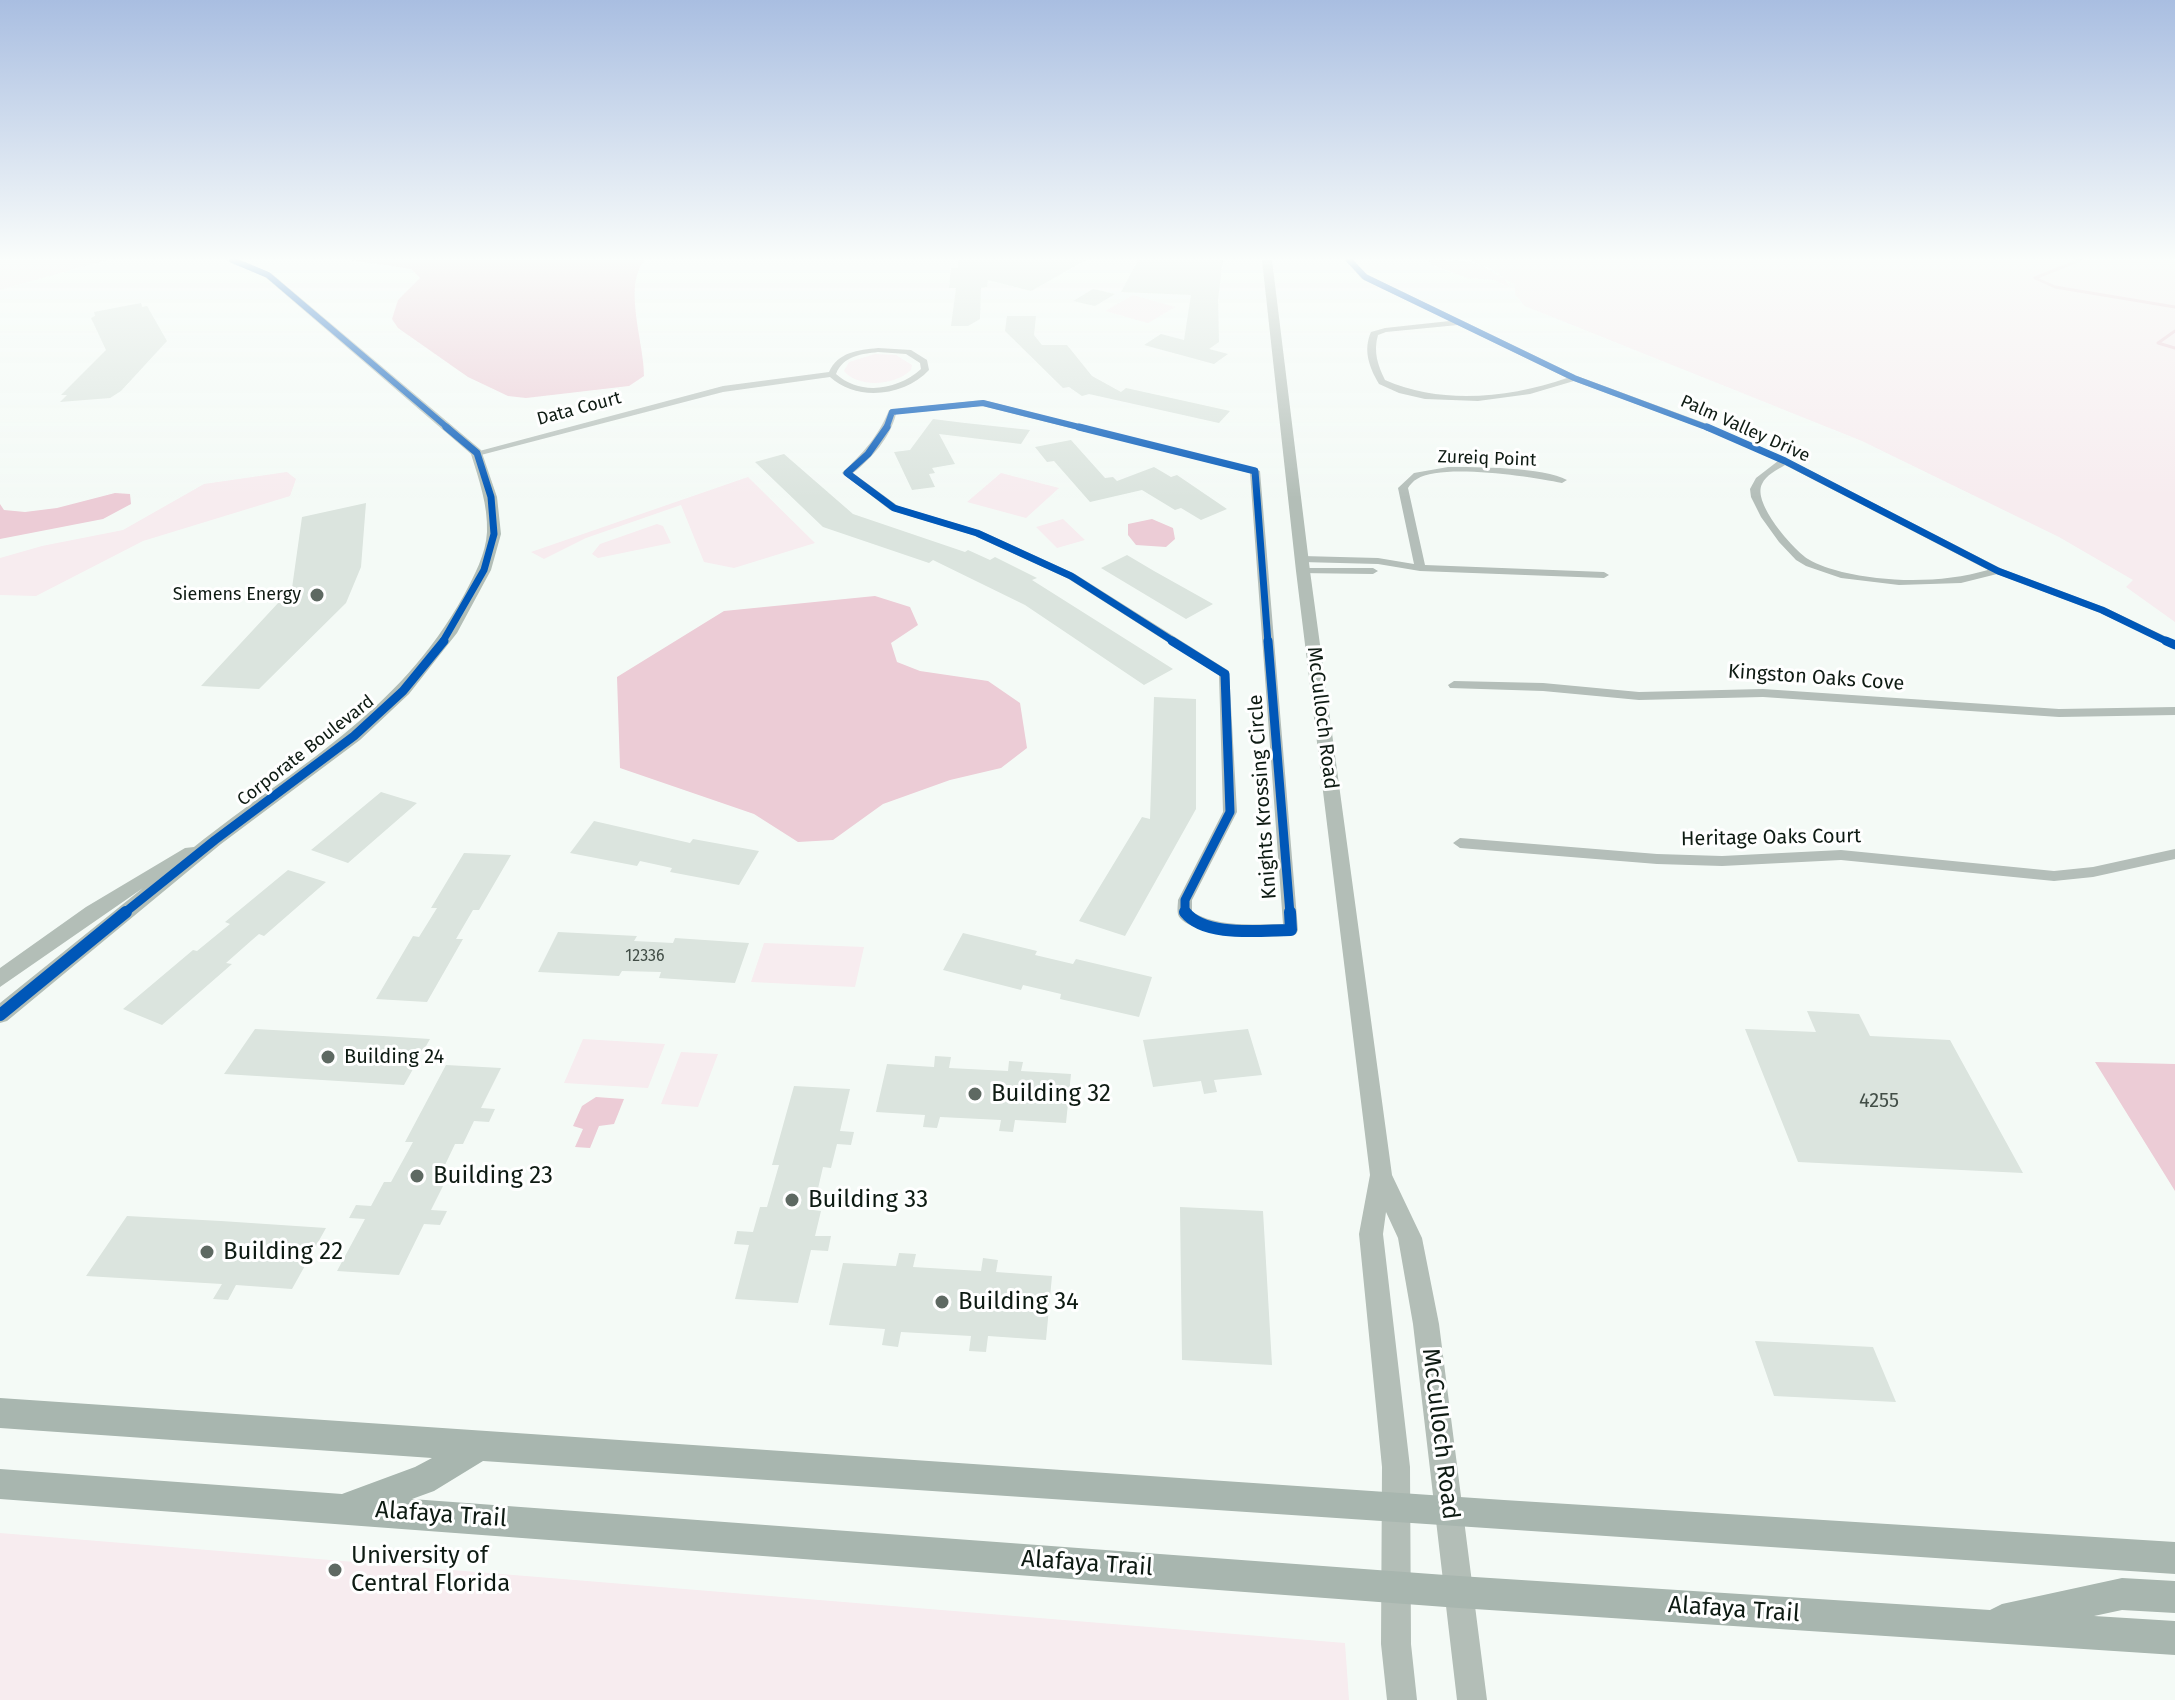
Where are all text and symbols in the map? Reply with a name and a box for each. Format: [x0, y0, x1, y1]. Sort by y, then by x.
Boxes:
street label: Data Court [535, 387, 623, 431]
street label: Palm Valley Drive [1677, 391, 1813, 467]
street label: Zureiq Point [1437, 446, 1537, 472]
place label: Siemens Energy [173, 584, 301, 606]
marker: Siemens Energy [308, 586, 326, 604]
street label: McCulloch Road [1301, 645, 1343, 791]
street label: Kingston Oaks Cove [1727, 660, 1905, 696]
street label: Corporate Boulevard [233, 691, 379, 811]
street label: Knights Krossing Circle [1244, 694, 1282, 900]
street label: Heritage Oaks Court [1681, 824, 1861, 852]
house number: 12336 [625, 947, 665, 967]
place label: Building 24 [344, 1045, 444, 1069]
marker: Building 24 [319, 1048, 337, 1066]
place label: Building 32 [991, 1080, 1111, 1108]
marker: Building 32 [966, 1085, 984, 1103]
house number: 4255 [1859, 1089, 1899, 1113]
place label: Building 23 [433, 1162, 553, 1190]
marker: Building 23 [408, 1167, 426, 1185]
place label: Building 33 [808, 1186, 928, 1214]
marker: Building 33 [783, 1191, 801, 1209]
place label: Building 22 [223, 1238, 343, 1266]
marker: Building 22 [198, 1243, 216, 1261]
place label: Building 34 [958, 1288, 1079, 1316]
marker: Building 34 [933, 1293, 951, 1311]
street label: McCulloch Road [1415, 1347, 1465, 1521]
street label: Alafaya Trail [374, 1496, 508, 1534]
place label: University of Central Florida [351, 1542, 510, 1598]
street label: Alafaya Trail [1020, 1545, 1154, 1583]
marker: University of Central Florida [326, 1561, 344, 1579]
street label: Alafaya Trail [1667, 1591, 1801, 1629]

